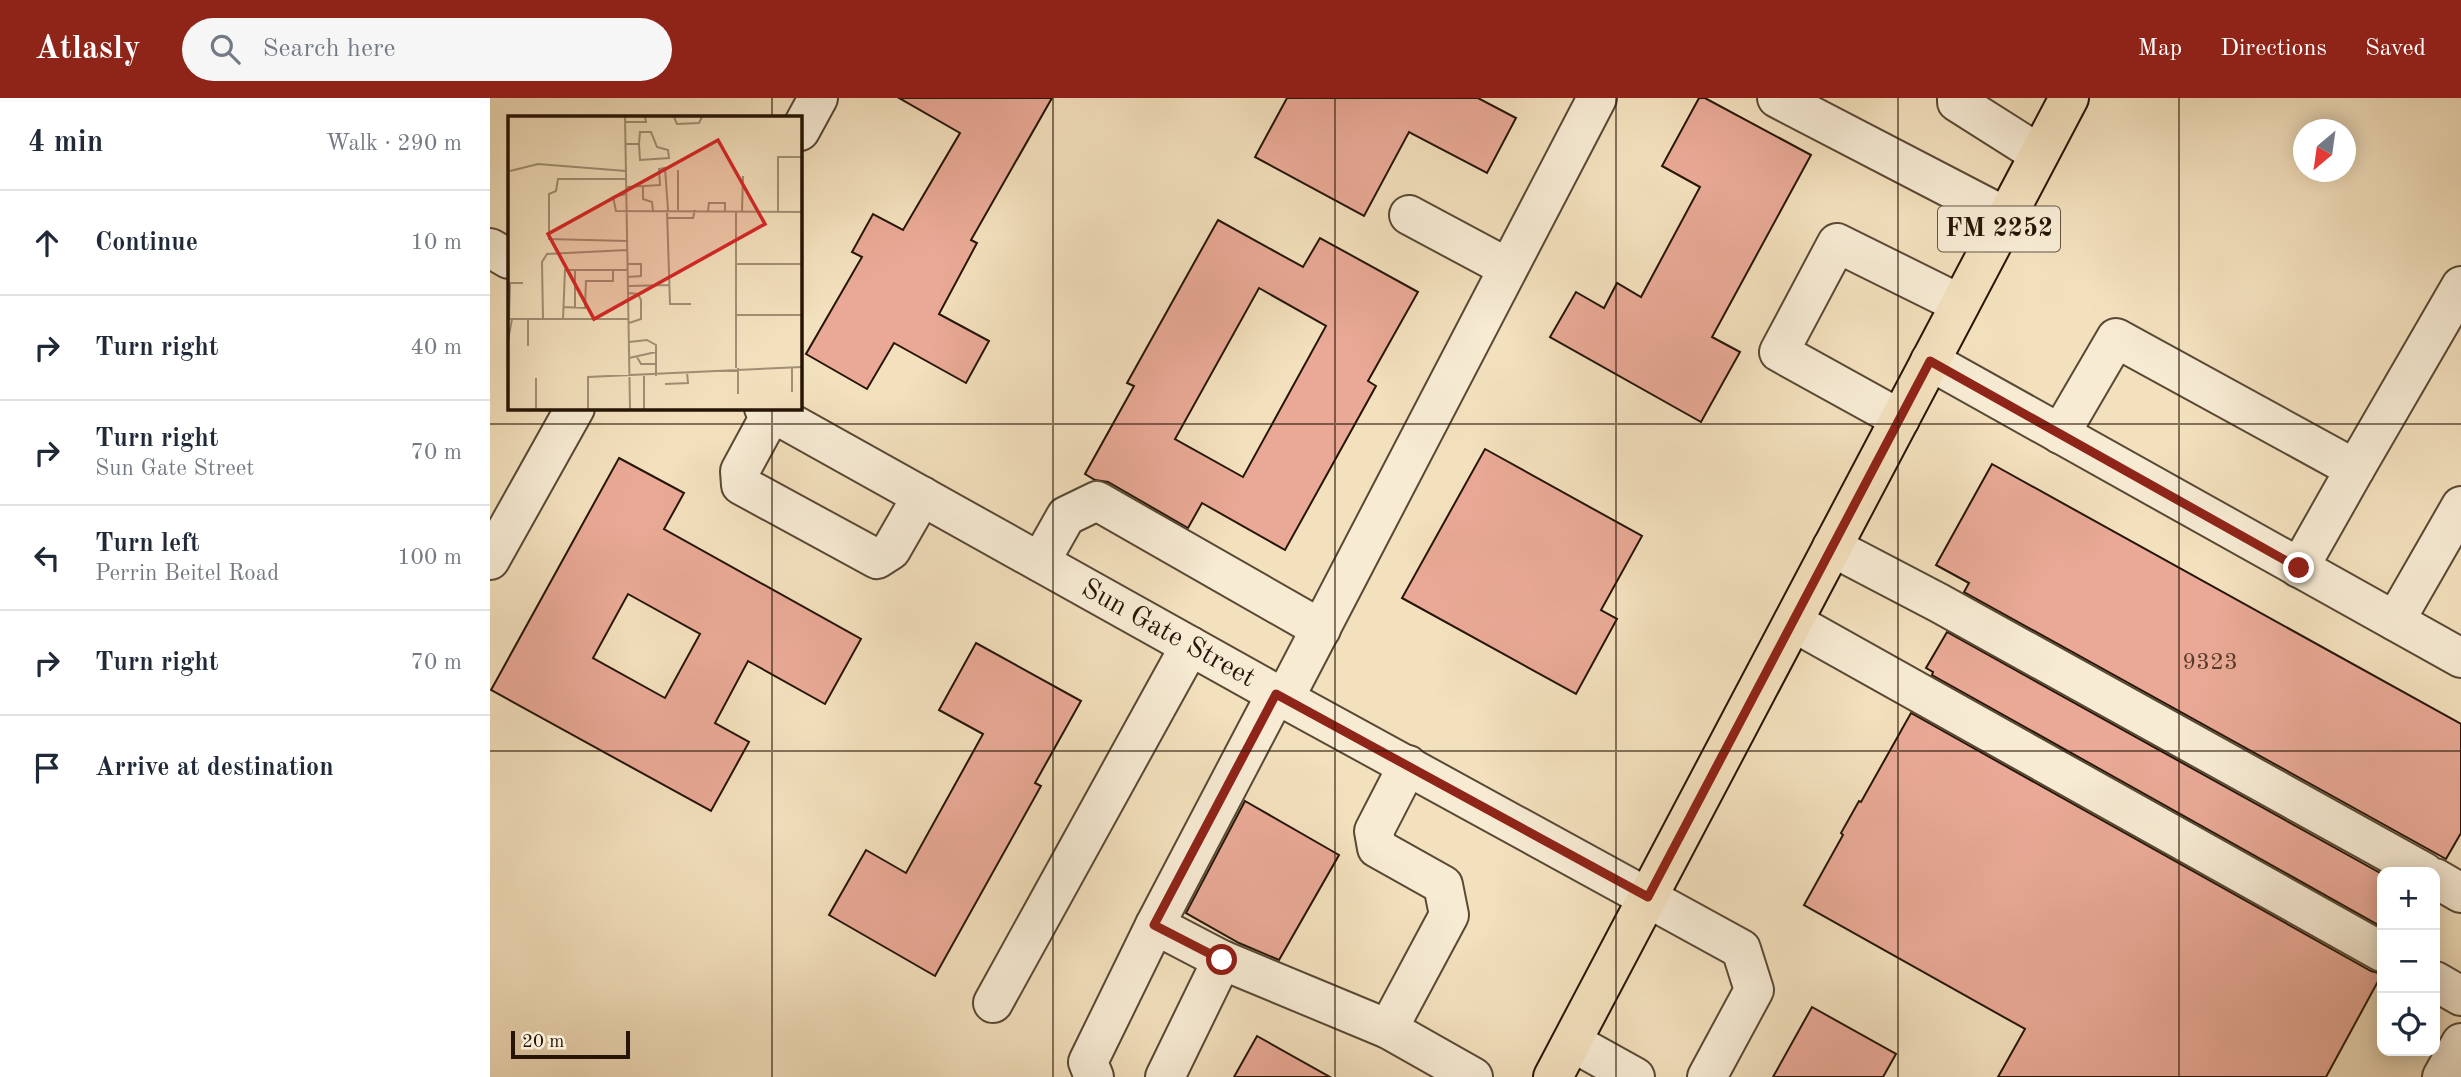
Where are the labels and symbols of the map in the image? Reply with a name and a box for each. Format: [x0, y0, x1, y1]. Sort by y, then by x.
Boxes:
inset map [508, 116, 802, 410]
north arrow [2293, 119, 2356, 182]
road number: FM 2252 [1938, 206, 2060, 252]
route end [2283, 552, 2314, 583]
street label: Sun Gate Street [1076, 575, 1260, 693]
house number: 9323 [2182, 651, 2238, 675]
route start [1206, 944, 1237, 975]
scale bar [511, 1028, 630, 1060]

